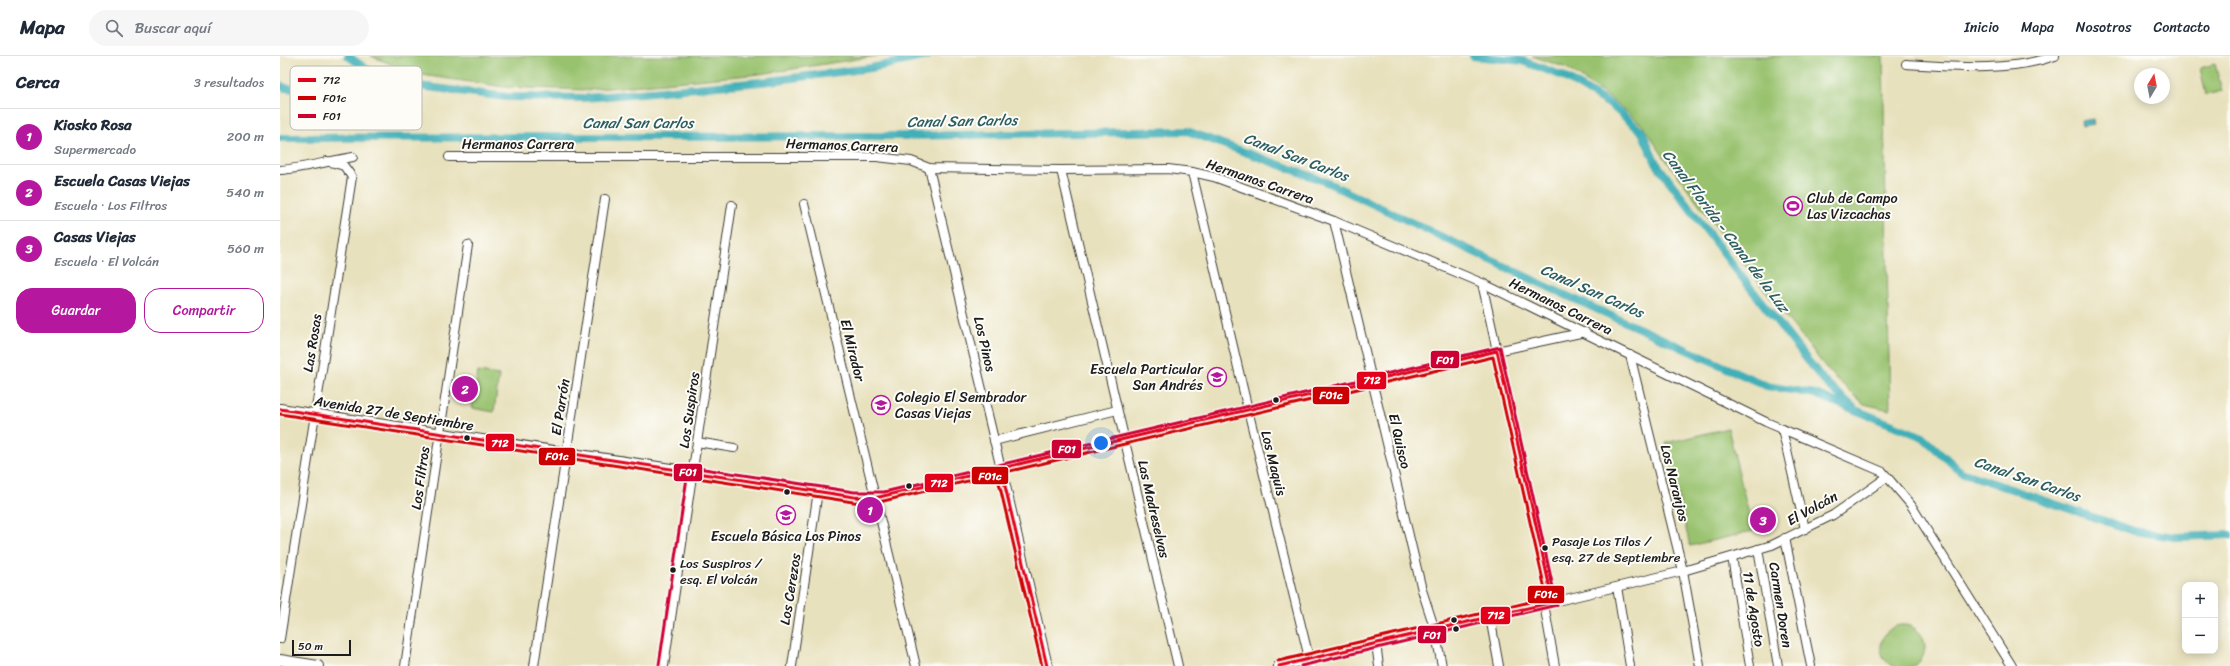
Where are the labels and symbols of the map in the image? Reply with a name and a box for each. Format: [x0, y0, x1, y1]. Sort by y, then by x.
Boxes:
legend [290, 66, 422, 130]
north arrow [2134, 68, 2170, 104]
text: 712 [323, 71, 341, 90]
text: F01c [323, 89, 347, 108]
text: F01 [323, 107, 341, 126]
water label: Canal San Carlos [907, 107, 1019, 135]
water label: Canal San Carlos [583, 110, 695, 136]
water label: Canal San Carlos [1240, 125, 1354, 190]
street label: Hermanos Carrera [785, 131, 899, 160]
street label: Hermanos Carrera [462, 132, 574, 157]
water label: Canal Florida - Canal de la Luz [1656, 144, 1798, 321]
street label: Hermanos Carrera [1203, 151, 1317, 212]
place label: Club de Campo Las Vizcachas [1807, 186, 1898, 227]
sports icon: Club de Campo Las Vizcachas [1782, 195, 1804, 217]
water label: Canal San Carlos [1536, 257, 1649, 326]
street label: Hermanos Carrera [1505, 271, 1617, 342]
street label: Las Rosas [296, 312, 329, 374]
street label: Los Pinos [966, 314, 1003, 374]
street label: El Mirador [833, 316, 873, 385]
line badge: F01 [1430, 350, 1460, 369]
text: F01 [1435, 351, 1454, 370]
place label: Escuela Particular San Andrés [1090, 357, 1204, 398]
school or university icon: Escuela Particular San Andrés [1206, 366, 1228, 388]
street label: Los Suspiros [672, 370, 707, 450]
line badge: 712 [1356, 371, 1387, 390]
text: 712 [1363, 371, 1381, 390]
pin: 2 [452, 374, 478, 404]
street label: El Parrón [544, 377, 577, 437]
place label: Colegio El Sembrador Casas Viejas [895, 385, 1028, 426]
line badge: F01c [1312, 386, 1350, 405]
text: F01c [1318, 386, 1343, 405]
street label: Avenida 27 de Septiembre [311, 388, 476, 438]
school or university icon: Colegio El Sembrador Casas Viejas [870, 394, 892, 416]
unlabelled marker [1271, 395, 1281, 405]
street label: El Quisco [1381, 411, 1418, 471]
street label: Los Maquis [1253, 428, 1294, 499]
unlabelled marker [462, 433, 472, 443]
line badge: 712 [485, 433, 515, 452]
your location [1091, 433, 1111, 453]
text: 712 [491, 434, 509, 453]
line badge: F01 [1051, 439, 1082, 459]
text: F01 [1057, 440, 1076, 459]
street label: Los Naranjos [1653, 442, 1696, 525]
street label: Los Filtros [404, 444, 437, 511]
line badge: F01c [538, 447, 576, 466]
text: F01c [544, 447, 569, 466]
water label: Canal San Carlos [1971, 449, 2085, 510]
street label: Las Madreselvas [1130, 458, 1177, 561]
line badge: F01 [673, 463, 703, 482]
text: F01 [678, 463, 697, 482]
line badge: F01c [971, 466, 1009, 485]
text: F01c [977, 467, 1002, 486]
line badge: 712 [924, 473, 954, 493]
text: 712 [930, 474, 948, 493]
unlabelled marker [904, 481, 914, 491]
street label: El Volcán [1782, 484, 1843, 533]
unlabelled marker [782, 487, 792, 497]
pin: 1 [857, 495, 883, 525]
school or university icon: Escuela Básica Los Pinos [775, 504, 797, 526]
pin: 3 [1750, 505, 1776, 535]
place label: Escuela Básica Los Pinos [711, 524, 862, 549]
place label: Pasaje Los Tilos / esq. 27 de Septiembre [1552, 530, 1681, 569]
marker: Pasaje Los Tilos / esq. 27 de Septiembre [1540, 543, 1550, 553]
street label: Los Cerezos [772, 551, 809, 627]
place label: Los Suspiros / esq. El Volcán [680, 552, 763, 591]
street label: Carmen Doren [1761, 560, 1800, 650]
marker: Los Suspiros / esq. El Volcán [668, 565, 678, 575]
street label: 11 de Agosto [1735, 570, 1772, 649]
line badge: F01c [1527, 585, 1565, 604]
text: F01c [1533, 585, 1558, 604]
line badge: 712 [1480, 606, 1511, 625]
text: 712 [1487, 606, 1505, 625]
unlabelled marker [1449, 615, 1459, 625]
unlabelled marker [1451, 624, 1461, 634]
line badge: F01 [1417, 625, 1447, 644]
text: F01 [1422, 626, 1441, 645]
scale bar [292, 638, 351, 657]

